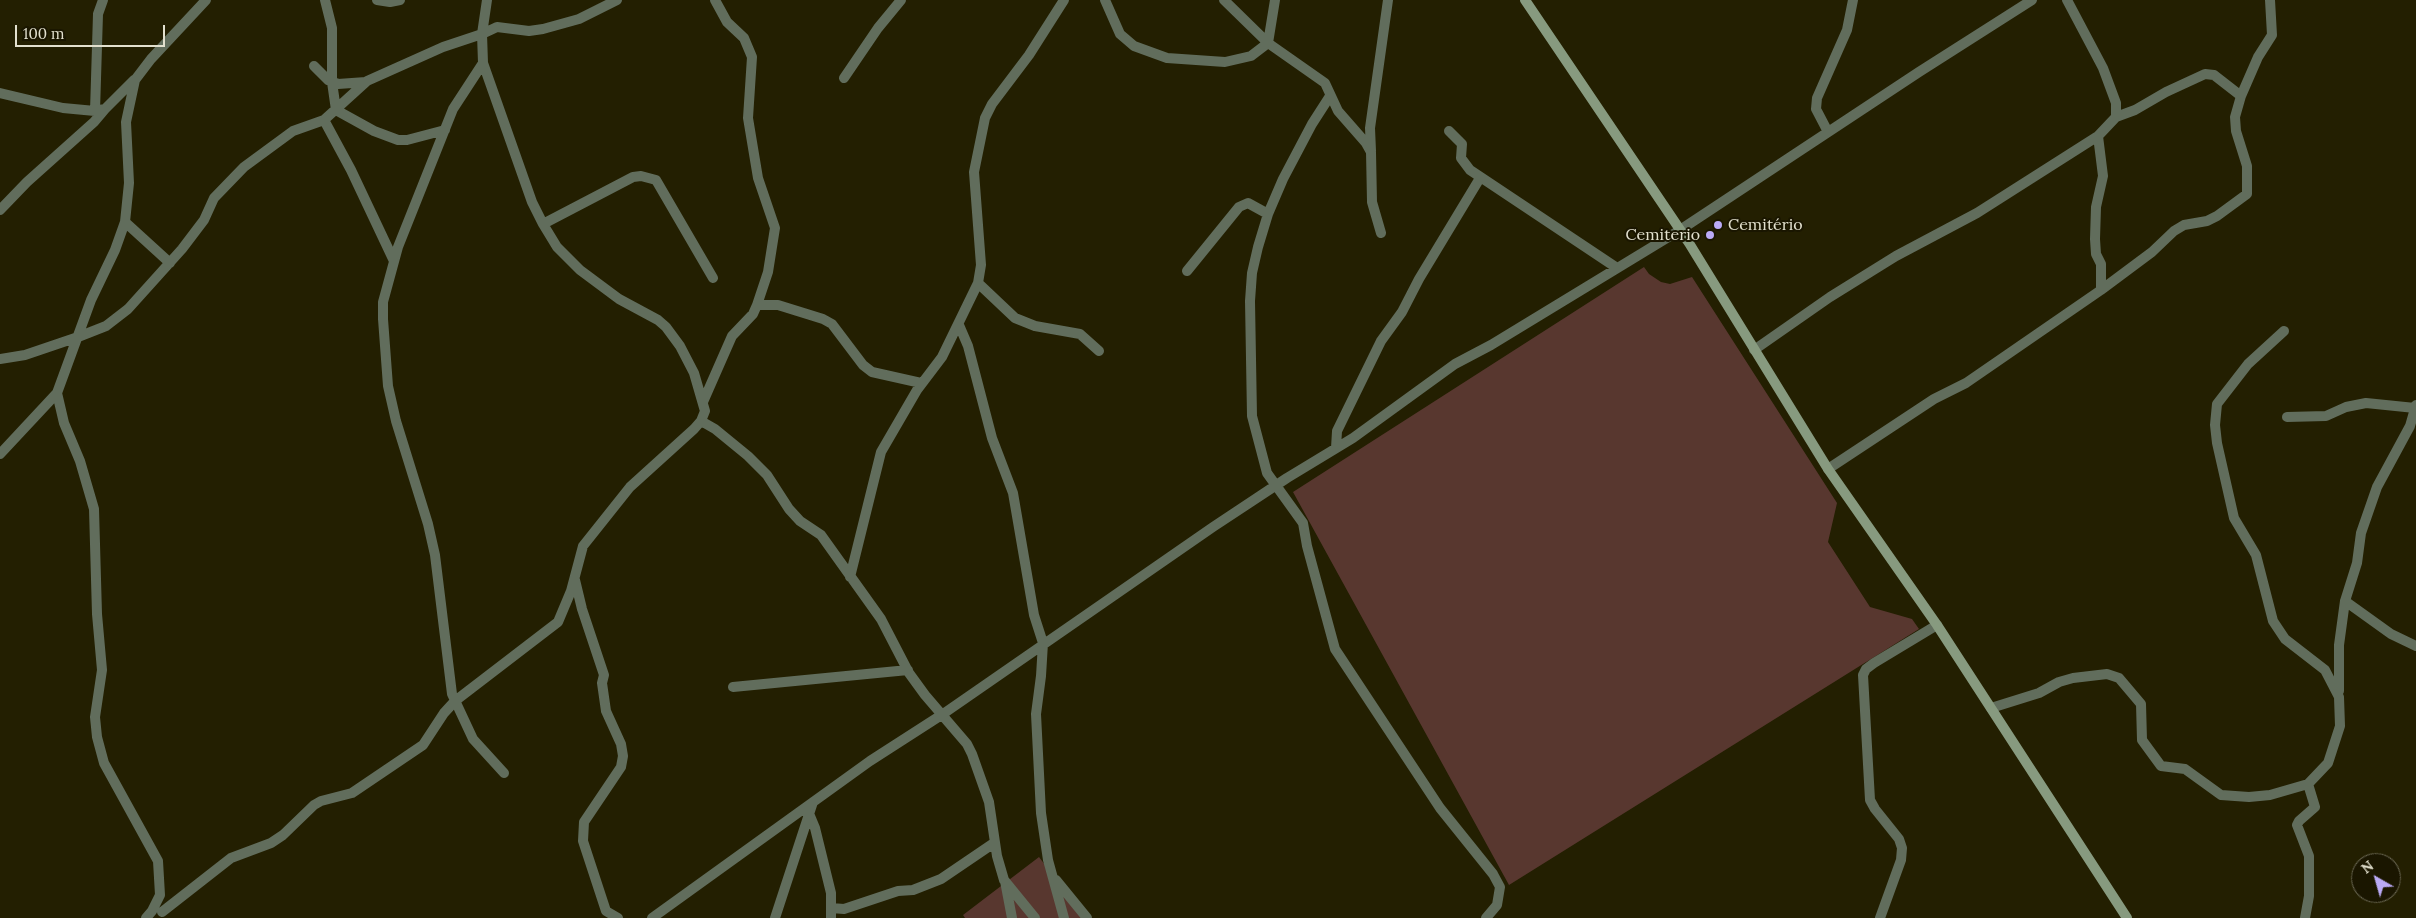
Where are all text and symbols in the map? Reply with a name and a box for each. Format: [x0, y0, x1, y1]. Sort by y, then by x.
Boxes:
scale bar [18, 15, 168, 47]
text: 100 m [23, 24, 64, 43]
place label: Cemitério [1728, 215, 1803, 235]
marker: Cemitério [1712, 219, 1724, 231]
place label: Cemiterio [1625, 225, 1700, 245]
marker: Cemiterio [1704, 229, 1716, 241]
north arrow [2351, 853, 2401, 903]
text: N [2358, 857, 2377, 877]

